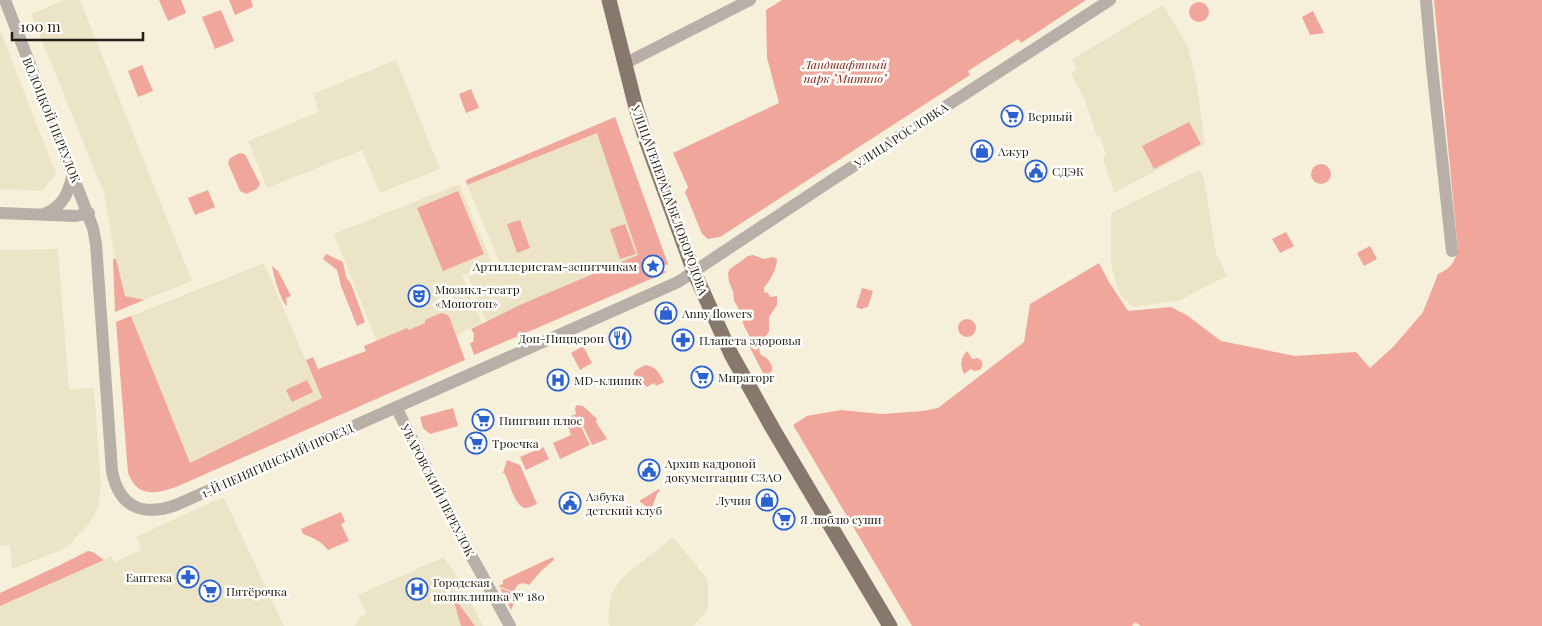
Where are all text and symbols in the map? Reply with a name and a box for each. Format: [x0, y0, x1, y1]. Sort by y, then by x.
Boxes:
scale bar [12, 10, 144, 42]
text: 100 m [20, 16, 61, 36]
street label: ВОЛОЦКОЙ ПЕРЕУЛОК [19, 55, 85, 185]
park label: Ландшафтный парк "Митино" [802, 56, 888, 86]
street label: УЛИЦА РОСЛОВКА [850, 99, 951, 172]
street label: УЛИЦА ГЕНЕРАЛА БЕЛОБОРОДОВА [628, 102, 712, 298]
supermarket icon: Верный [1000, 104, 1024, 128]
place label: Верный [1028, 108, 1073, 124]
shop icon: Ажур [970, 139, 994, 163]
place label: Ажур [997, 143, 1029, 159]
public building icon: СДЭК [1024, 159, 1048, 183]
place label: СДЭК [1052, 163, 1084, 179]
place icon: Артиллеристам-зенитчикам [641, 254, 665, 278]
place label: Артиллеристам-зенитчикам [472, 258, 637, 274]
place label: Мюзикл-театр «Монотон» [435, 281, 520, 311]
theatre icon: Мюзикл-театр «Монотон» [407, 284, 431, 308]
shop icon: Anny flowers [654, 301, 678, 325]
place label: Anny flowers [681, 305, 752, 321]
restaurant icon: Дон-Пиццерон [608, 326, 632, 350]
pharmacy icon: Планета здоровья [671, 328, 695, 352]
place label: Дон-Пиццерон [519, 330, 604, 346]
place label: Планета здоровья [699, 332, 802, 348]
supermarket icon: Мираторг [690, 365, 714, 389]
hospital icon: MD-клиник [546, 368, 570, 392]
place label: Мираторг [718, 369, 775, 385]
place label: MD-клиник [574, 372, 642, 388]
supermarket icon: Пингвин плюс [471, 408, 495, 432]
place label: Пингвин плюс [499, 412, 582, 428]
street label: 1-Й ПЕНЯГИНСКИЙ ПРОЕЗД [199, 419, 356, 501]
street label: УВАРОВСКИЙ ПЕРЕУЛОК [397, 420, 478, 559]
supermarket icon: Троечка [464, 431, 488, 455]
place label: Троечка [492, 435, 539, 451]
place label: Архив кадровой документации СЗАО [664, 455, 782, 485]
public building icon: Архив кадровой документации СЗАО [637, 458, 661, 482]
place label: Азбука детский клуб [585, 488, 662, 518]
shop icon: Лучия [755, 488, 779, 512]
public building icon: Азбука детский клуб [558, 491, 582, 515]
place label: Лучия [715, 492, 752, 508]
supermarket icon: Я люблю суши [772, 507, 796, 531]
place label: Я люблю суши [799, 511, 882, 527]
pharmacy icon: Еаптека [176, 565, 200, 589]
place label: Еаптека [126, 569, 172, 585]
place label: Городская поликлиника № 180 [433, 574, 545, 604]
hospital icon: Городская поликлиника № 180 [405, 577, 429, 601]
supermarket icon: Пятёрочка [198, 579, 222, 603]
place label: Пятёрочка [226, 583, 287, 599]

